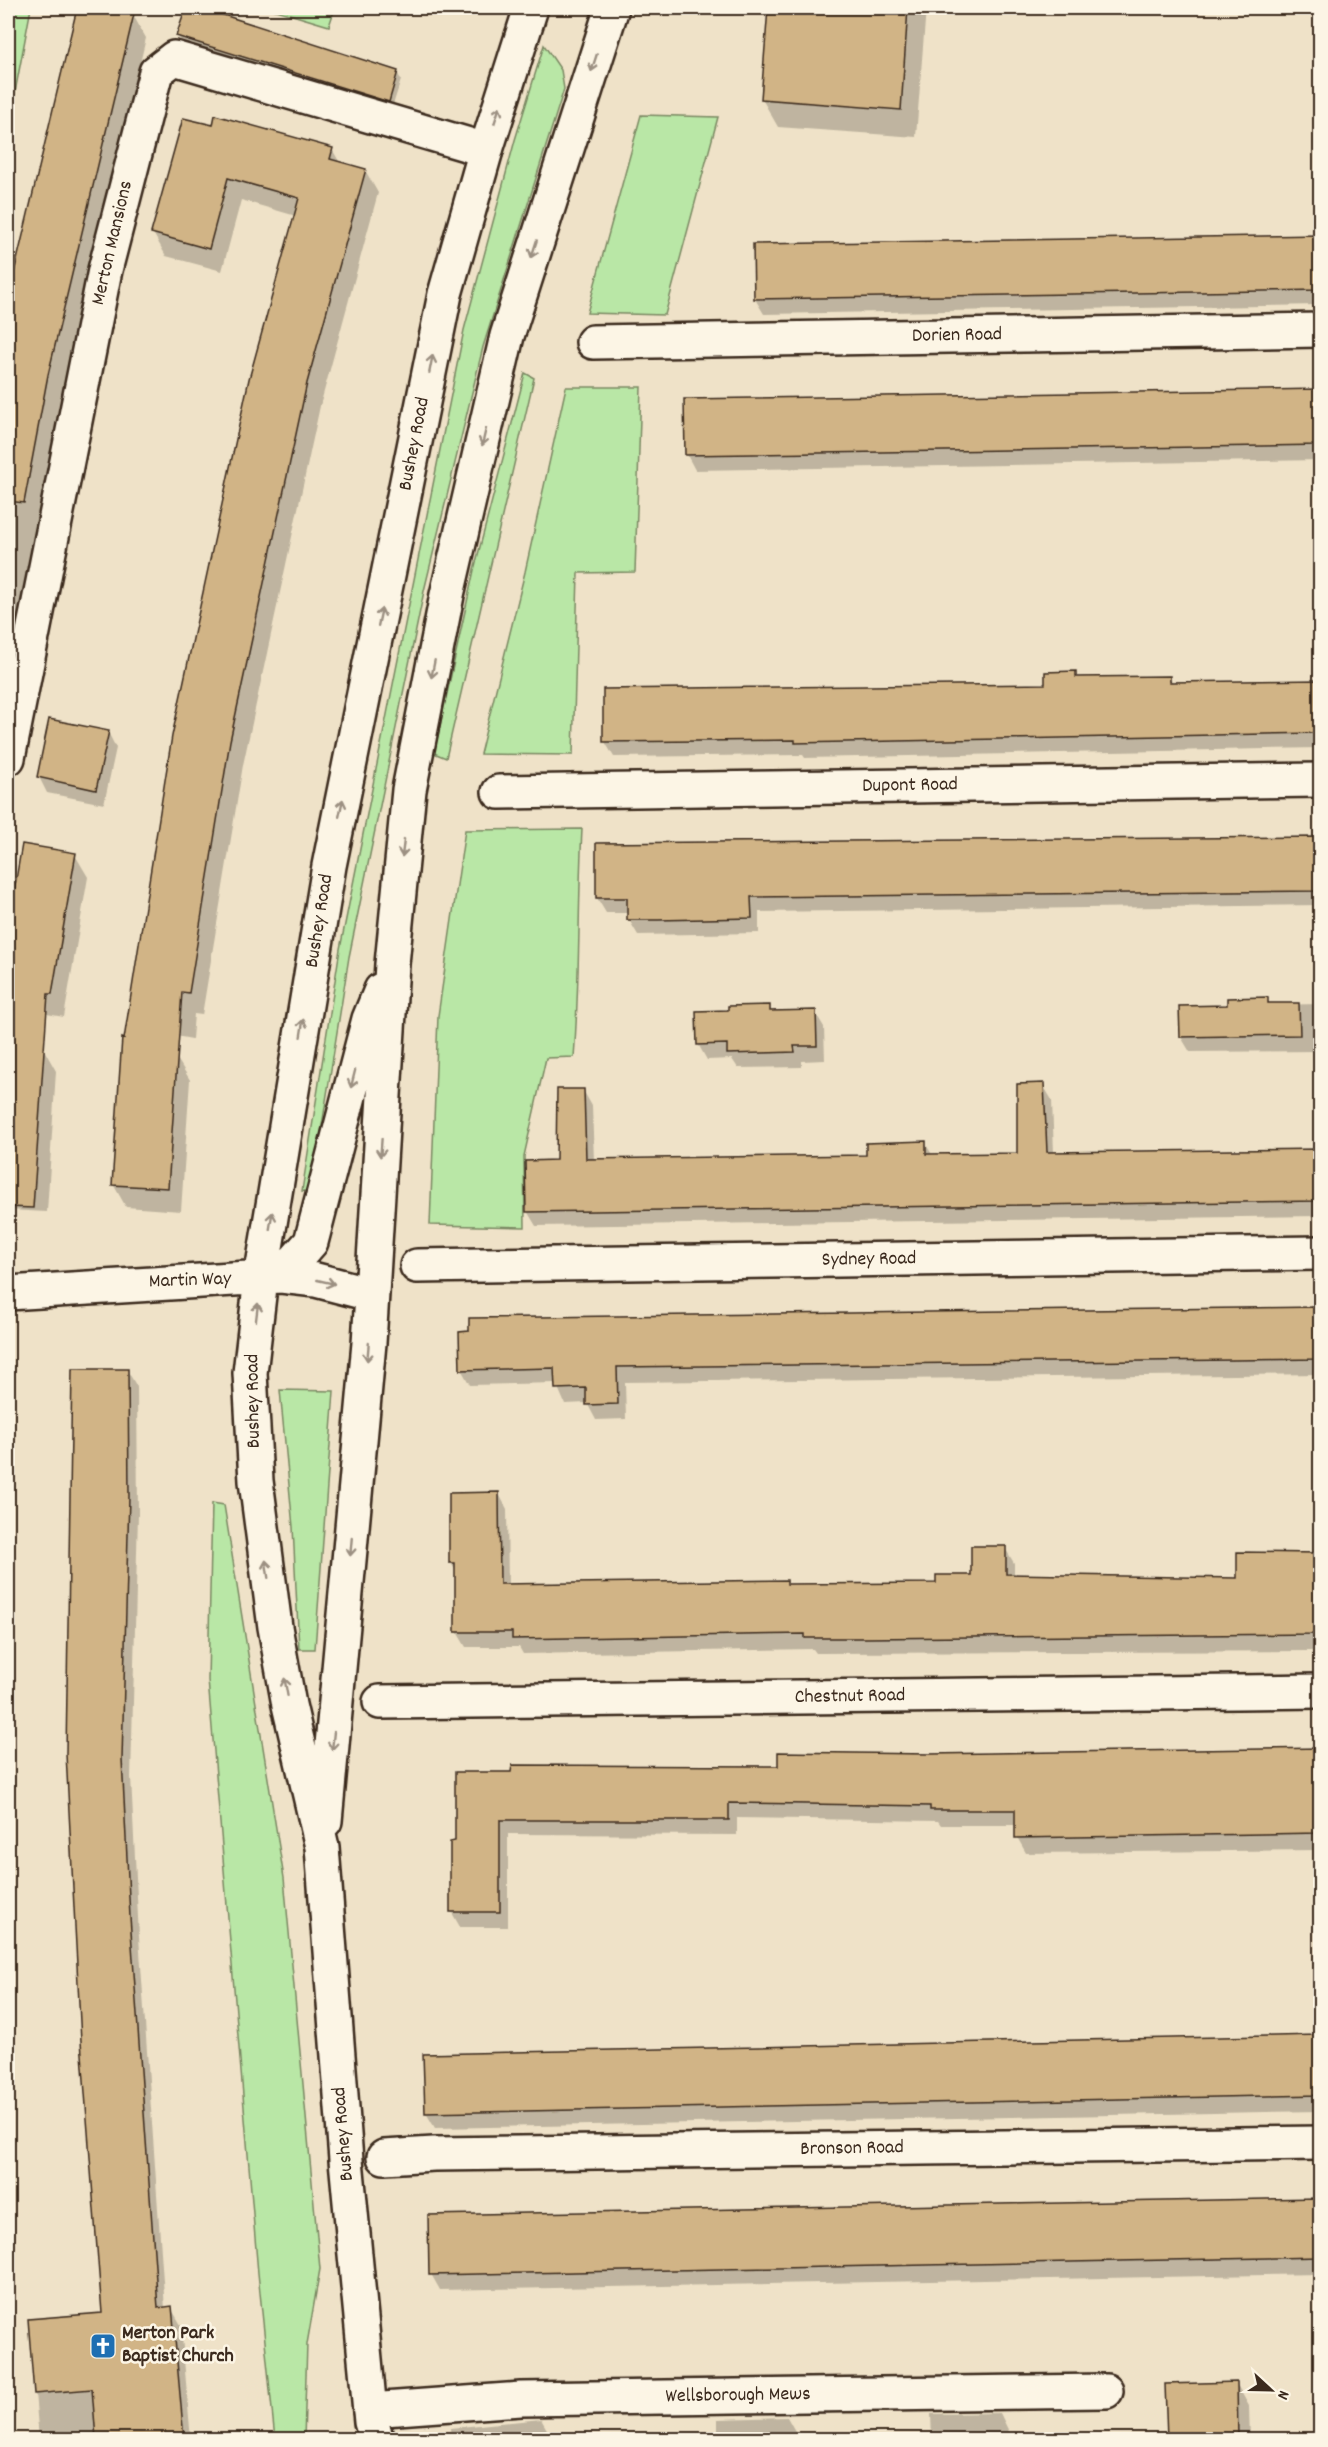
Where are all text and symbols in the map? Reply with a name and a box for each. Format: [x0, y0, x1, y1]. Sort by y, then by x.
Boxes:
one-way arrow [588, 53, 599, 72]
one-way arrow [492, 106, 503, 125]
street label: Merton Mansions [85, 178, 141, 308]
one-way arrow [528, 239, 539, 258]
street label: Dorien Road [912, 321, 1002, 351]
one-way arrow [426, 355, 437, 375]
street label: Bushey Road [392, 395, 438, 493]
one-way arrow [477, 427, 489, 446]
one-way arrow [375, 608, 386, 628]
one-way arrow [427, 658, 438, 678]
street label: Dupont Road [862, 771, 958, 801]
one-way arrow [336, 799, 347, 819]
one-way arrow [397, 838, 408, 857]
street label: Bushey Road [299, 872, 341, 970]
one-way arrow [297, 1019, 308, 1039]
one-way arrow [346, 1069, 358, 1088]
one-way arrow [375, 1138, 386, 1158]
one-way arrow [265, 1211, 276, 1231]
street label: Sydney Road [822, 1245, 916, 1275]
street label: Martin Way [148, 1266, 233, 1296]
one-way arrow [316, 1277, 336, 1288]
one-way arrow [252, 1303, 263, 1323]
one-way arrow [362, 1342, 373, 1362]
street label: Bushey Road [239, 1353, 269, 1449]
one-way arrow [345, 1536, 356, 1556]
one-way arrow [262, 1559, 273, 1579]
one-way arrow [280, 1678, 291, 1698]
street label: Chestnut Road [794, 1682, 906, 1712]
one-way arrow [327, 1730, 338, 1750]
street label: Bushey Road [326, 2086, 362, 2182]
street label: Bronson Road [800, 2134, 904, 2164]
place label: Merton Park Baptist Church [122, 2320, 234, 2371]
church icon: Merton Park Baptist Church [88, 2331, 118, 2361]
north arrow [1241, 2360, 1301, 2420]
street label: Wellsborough Mews [665, 2381, 811, 2411]
text: N [1270, 2387, 1295, 2403]

